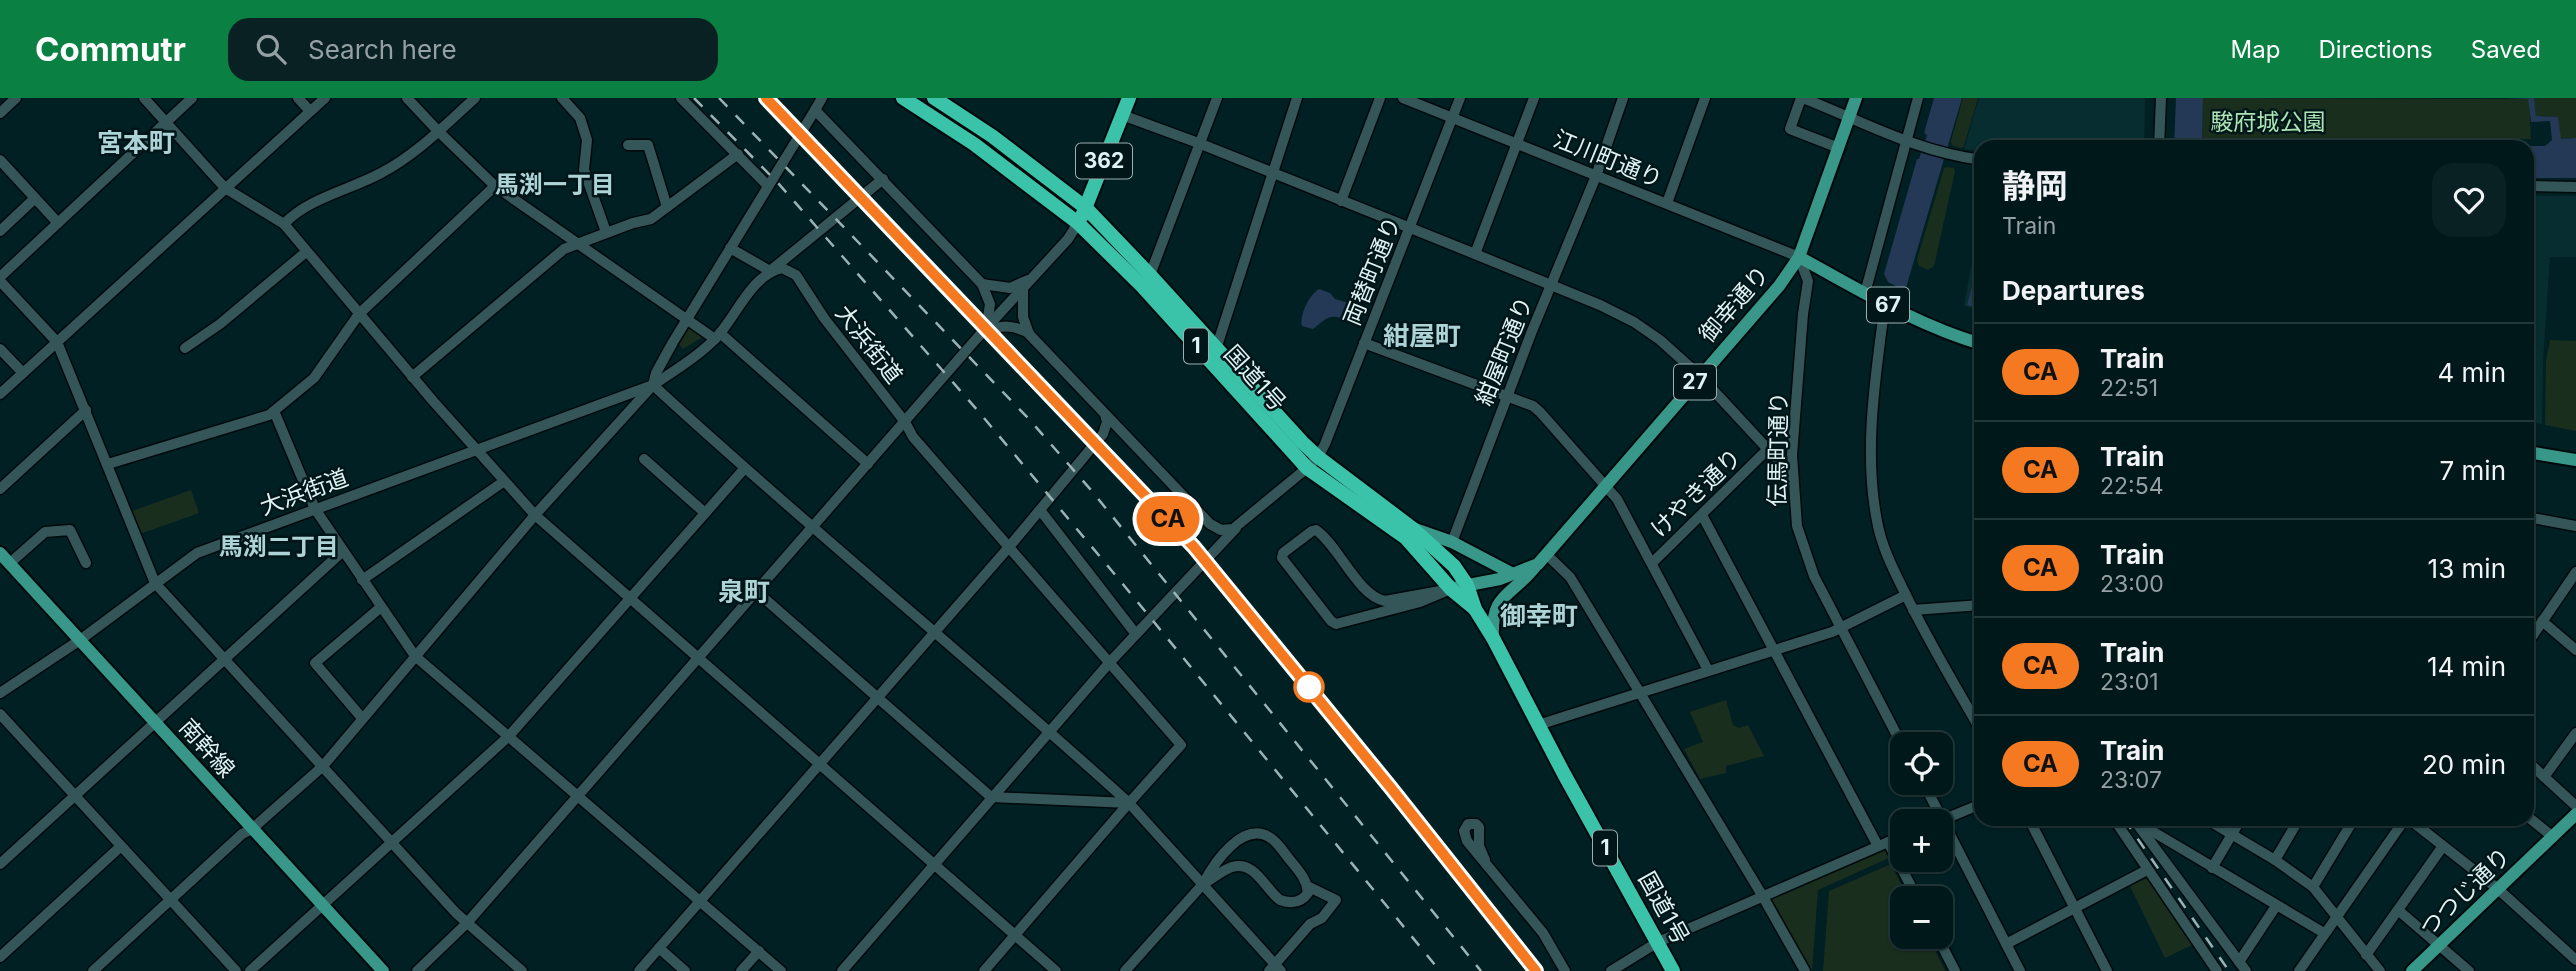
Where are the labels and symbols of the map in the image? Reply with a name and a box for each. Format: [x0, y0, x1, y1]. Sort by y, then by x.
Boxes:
park label: 駿府城公園 [2211, 108, 2326, 136]
street label: 江川町通り [1549, 124, 1667, 194]
district label: 宮本町 [97, 127, 175, 158]
road number: 362 [1076, 144, 1132, 178]
district label: 馬渕一丁目 [495, 170, 615, 199]
street label: 両替町通り [1337, 212, 1407, 330]
street label: 御幸通り [1693, 260, 1775, 348]
road number: 67 [1867, 288, 1909, 322]
street label: 紺屋町通り [1469, 292, 1539, 410]
street label: 大浜街道 [830, 299, 908, 389]
district label: 紺屋町 [1383, 320, 1461, 351]
road number: 1 [1184, 328, 1208, 364]
street label: 国道1号 [1218, 340, 1292, 416]
road number: 27 [1674, 364, 1716, 400]
street label: 伝馬町通り [1763, 391, 1793, 507]
street label: けやき通り [1645, 443, 1747, 543]
street label: 大浜街道 [256, 463, 352, 521]
line badge: CA [1136, 496, 1200, 542]
district label: 馬渕二丁目 [219, 532, 339, 561]
district label: 泉町 [718, 576, 770, 607]
district label: 御幸町 [1500, 600, 1578, 631]
unlabelled marker [1294, 672, 1324, 702]
street label: 南幹線 [174, 713, 240, 783]
road number: 1 [1593, 830, 1617, 866]
street label: つつじ通り [2414, 842, 2516, 942]
street label: 国道1号 [1633, 867, 1695, 949]

